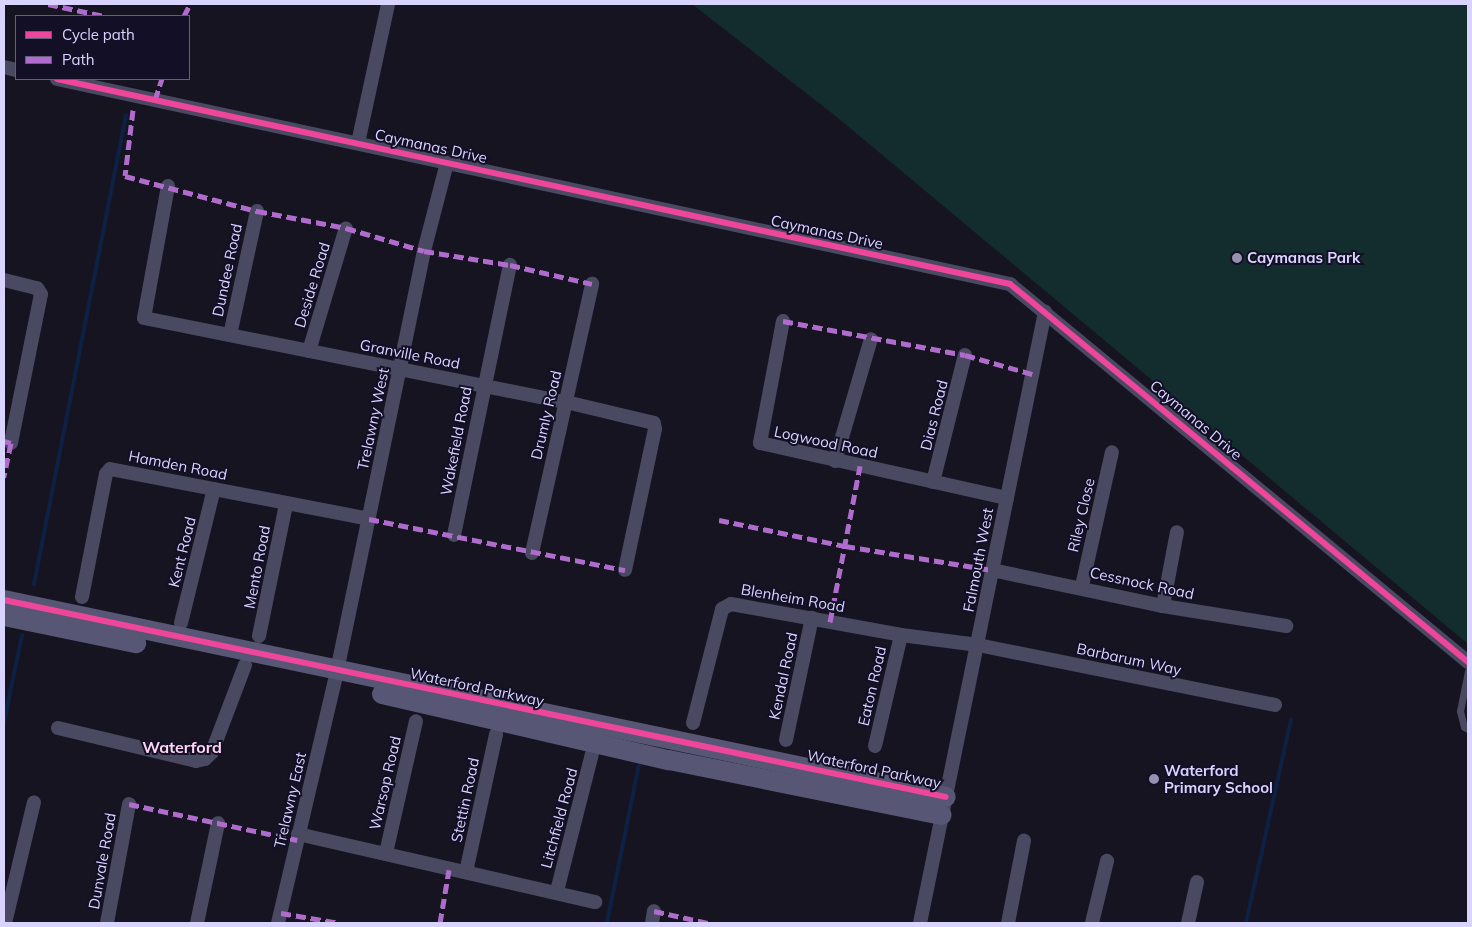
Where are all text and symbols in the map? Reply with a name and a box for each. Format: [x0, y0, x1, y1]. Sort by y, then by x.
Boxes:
legend [15, 15, 190, 80]
text: Cycle path [62, 25, 135, 44]
text: Path [62, 50, 94, 69]
street label: Caymanas Drive [373, 125, 489, 167]
street label: Caymanas Drive [769, 211, 885, 253]
street label: Dundee Road [208, 222, 246, 318]
street label: Deside Road [290, 240, 334, 330]
place label: Caymanas Park [1247, 249, 1360, 267]
marker: Caymanas Park [1231, 252, 1243, 264]
street label: Granville Road [358, 335, 462, 373]
street label: Trelawny West [353, 366, 393, 472]
street label: Drumly Road [527, 369, 565, 461]
street label: Caymanas Drive [1146, 376, 1246, 464]
street label: Dias Road [917, 378, 951, 452]
street label: Wakefield Road [437, 385, 475, 497]
street label: Logwood Road [773, 422, 879, 462]
street label: Hamden Road [127, 447, 229, 483]
street label: Riley Close [1064, 476, 1098, 554]
street label: Falmouth West [959, 506, 997, 614]
street label: Kent Road [165, 515, 199, 589]
street label: Mento Road [240, 524, 274, 610]
street label: Cessnock Road [1088, 563, 1196, 603]
street label: Blenheim Road [740, 580, 846, 616]
street label: Kendal Road [765, 631, 801, 721]
street label: Barbarum Way [1075, 639, 1183, 679]
street label: Eaton Road [854, 645, 890, 727]
street label: Waterford Parkway [408, 664, 546, 710]
street label: Warsop Road [365, 734, 405, 832]
district label: Waterford [142, 737, 222, 757]
street label: Waterford Parkway [805, 746, 943, 792]
street label: Trelawny East [270, 750, 310, 850]
street label: Stettin Road [447, 756, 483, 844]
place label: Waterford Primary School [1164, 761, 1273, 796]
street label: Litchfield Road [537, 766, 581, 870]
marker: Waterford Primary School [1148, 773, 1160, 785]
street label: Dunvale Road [85, 811, 119, 911]

